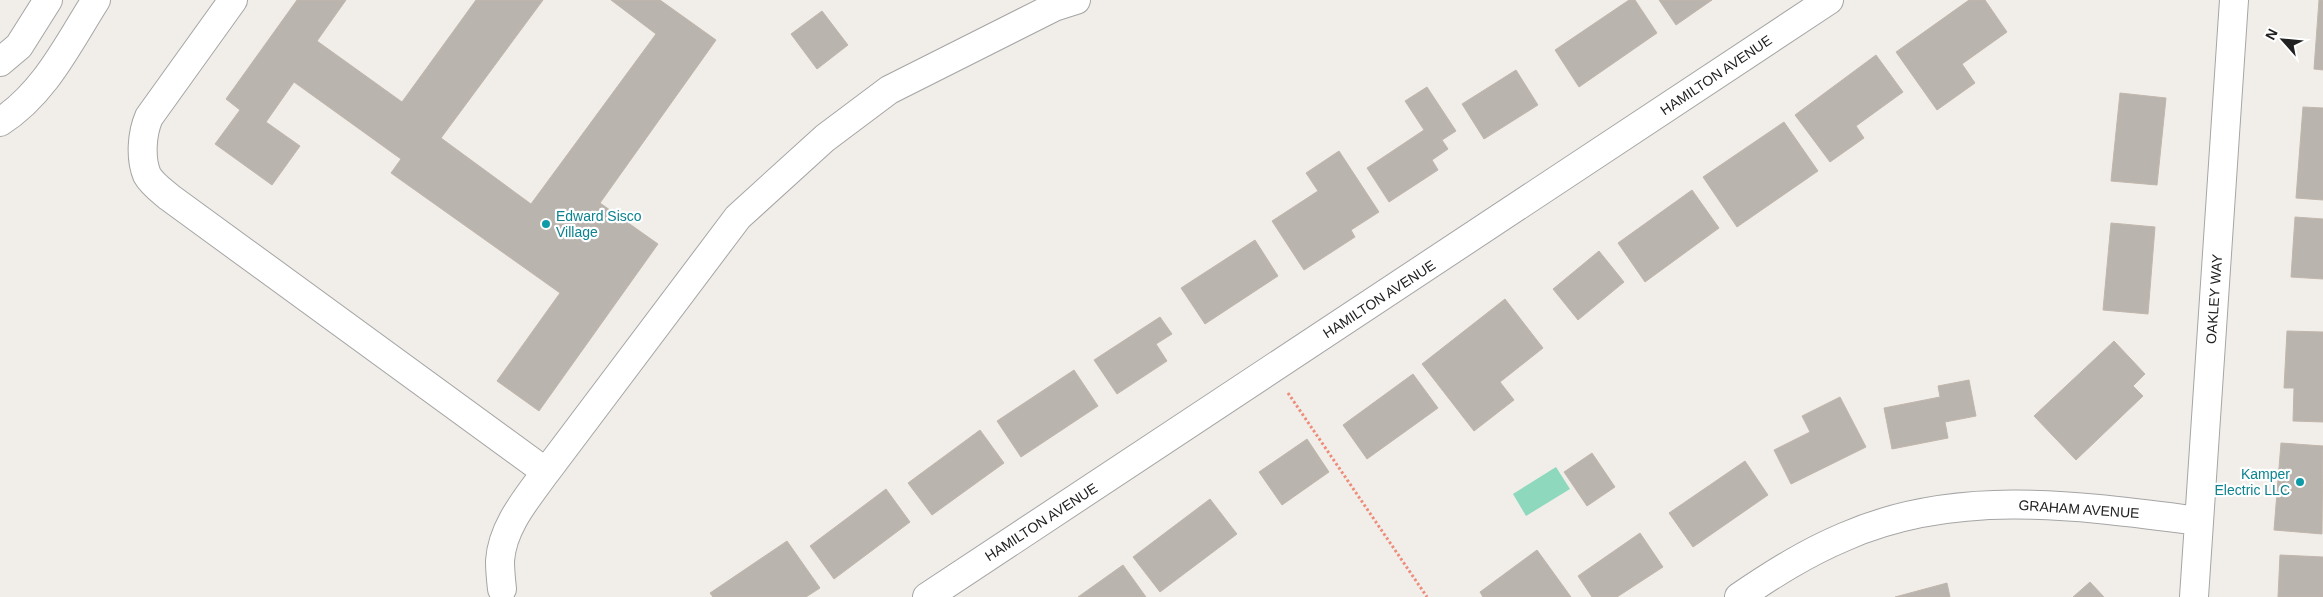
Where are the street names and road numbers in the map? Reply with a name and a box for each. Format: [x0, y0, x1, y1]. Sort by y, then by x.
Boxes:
street label: HAMILTON AVENUE [1657, 32, 1775, 118]
street label: OAKLEY WAY [2203, 253, 2225, 344]
street label: HAMILTON AVENUE [1320, 257, 1438, 341]
street label: HAMILTON AVENUE [982, 480, 1100, 564]
street label: GRAHAM AVENUE [2018, 497, 2140, 521]

